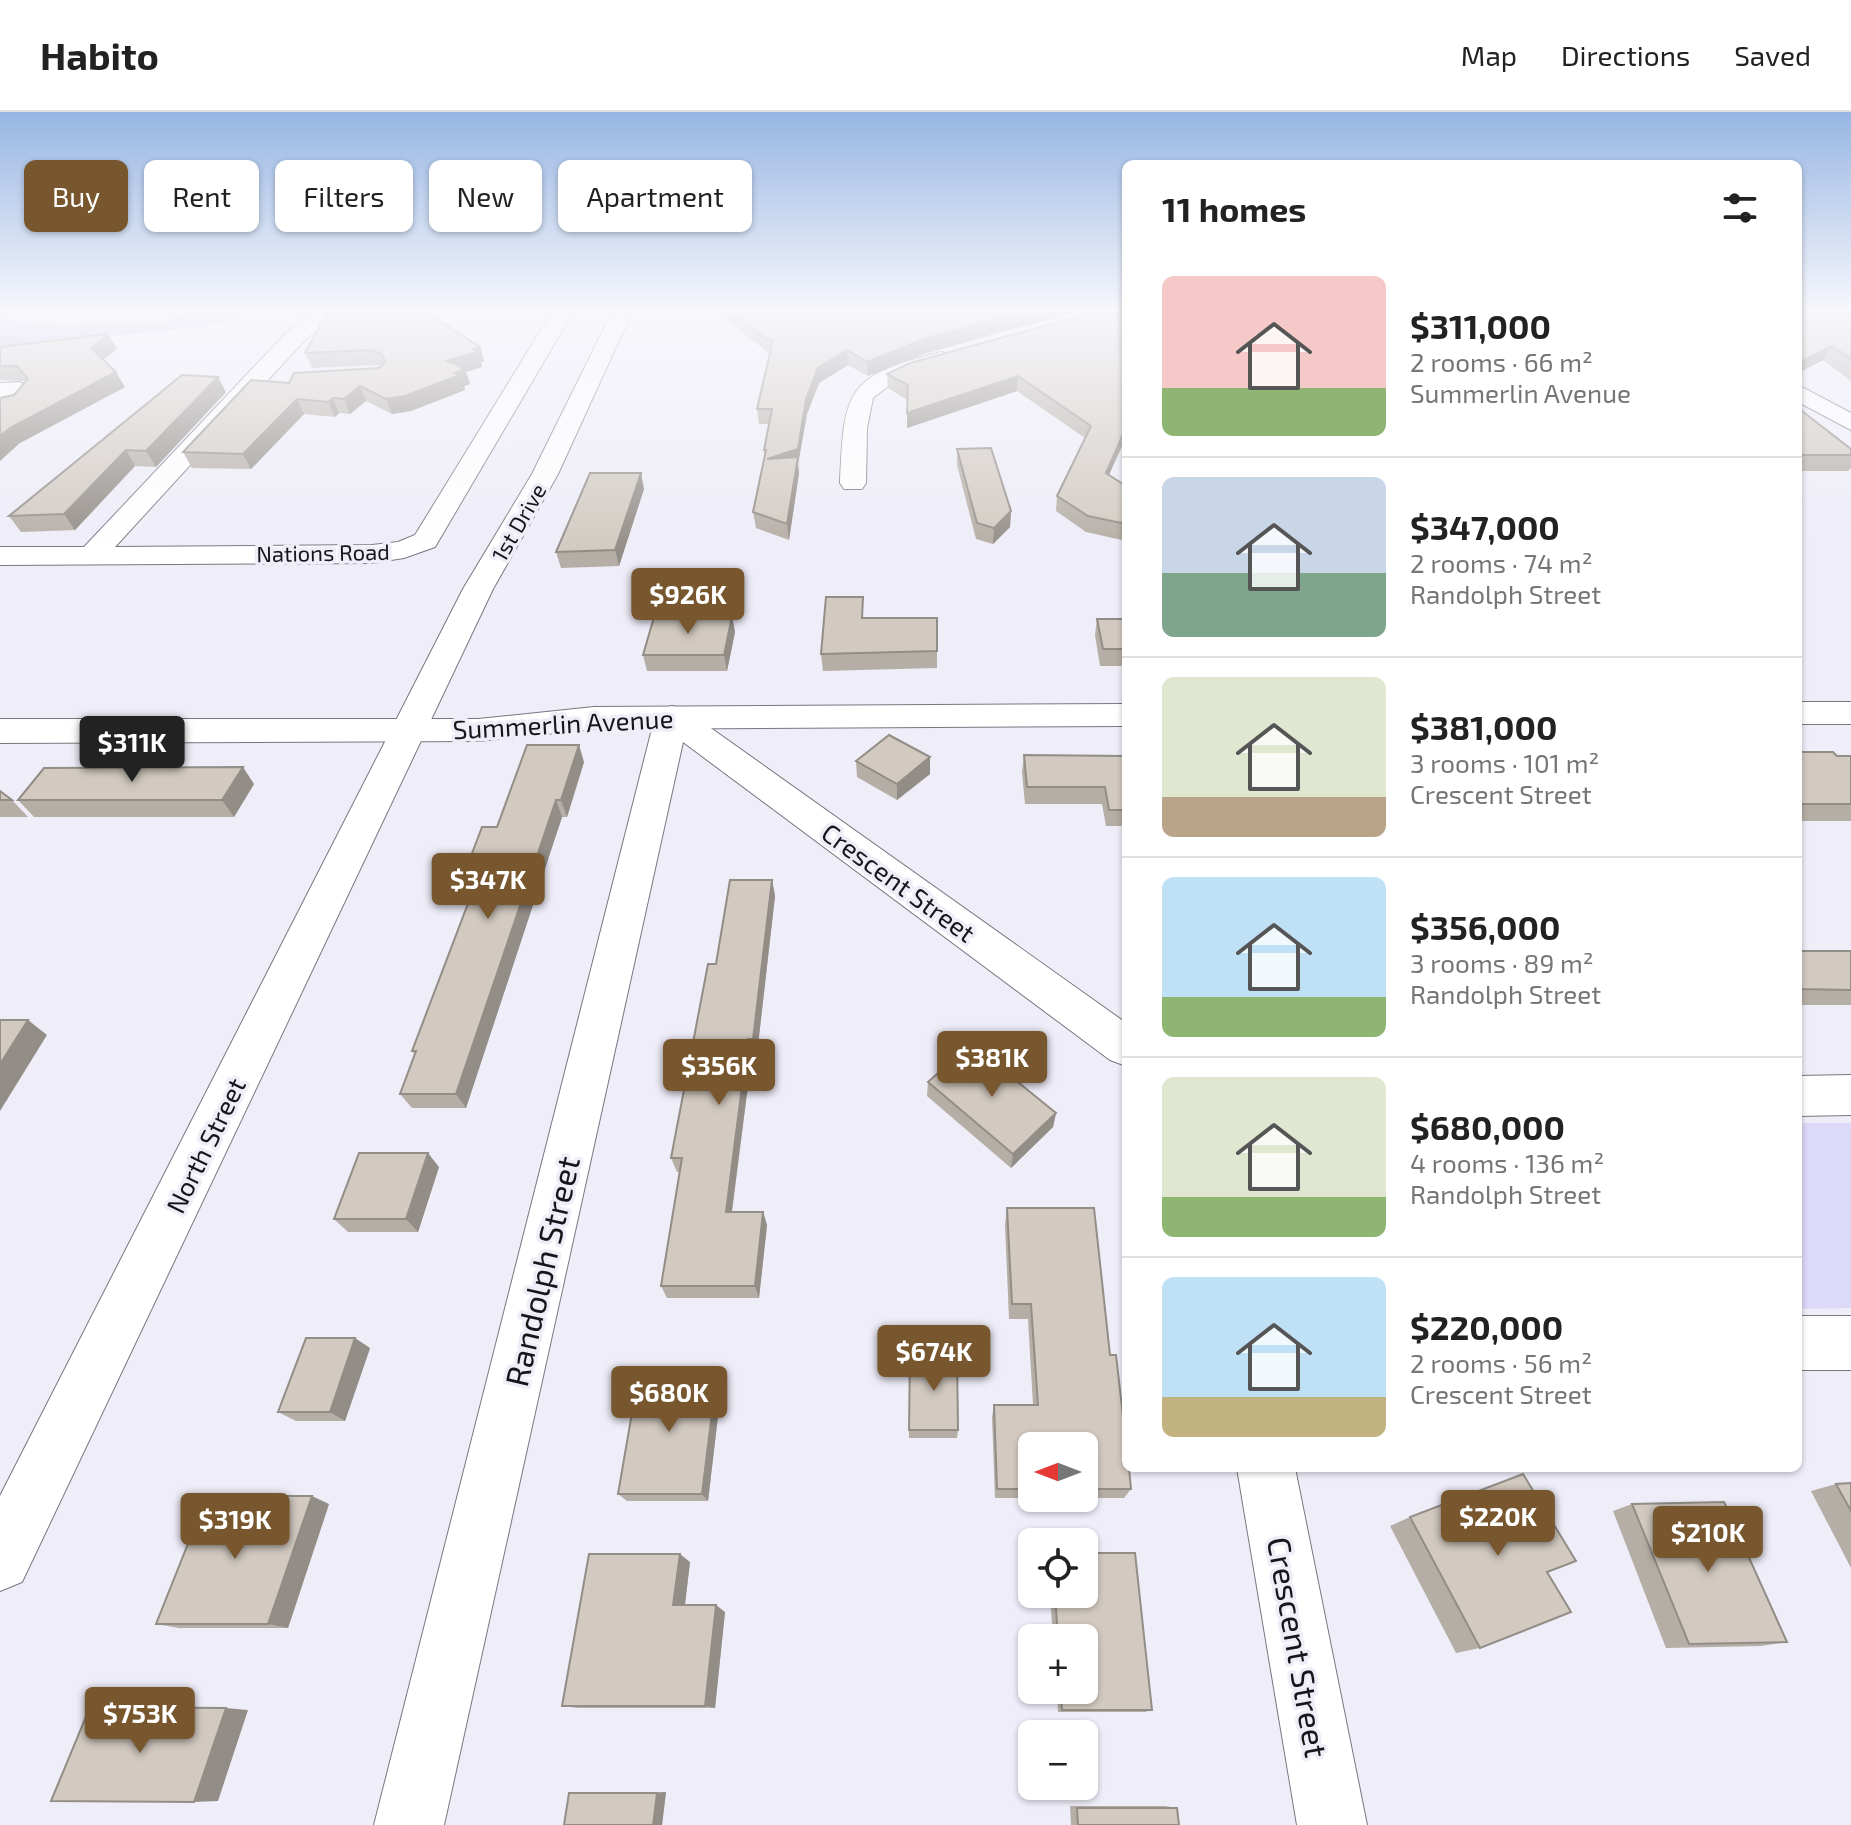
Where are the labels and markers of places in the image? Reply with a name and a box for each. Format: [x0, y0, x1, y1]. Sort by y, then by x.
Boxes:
pin: $926K [632, 568, 744, 636]
pin: $311K [76, 716, 188, 784]
pin: $347K [432, 853, 544, 921]
pin: $381K [936, 1031, 1048, 1099]
pin: $356K [663, 1039, 775, 1107]
pin: $674K [878, 1325, 990, 1393]
pin: $680K [613, 1366, 725, 1434]
pin: $220K [1442, 1490, 1554, 1558]
pin: $319K [179, 1493, 291, 1561]
pin: $210K [1652, 1506, 1764, 1574]
pin: $753K [84, 1687, 196, 1755]

